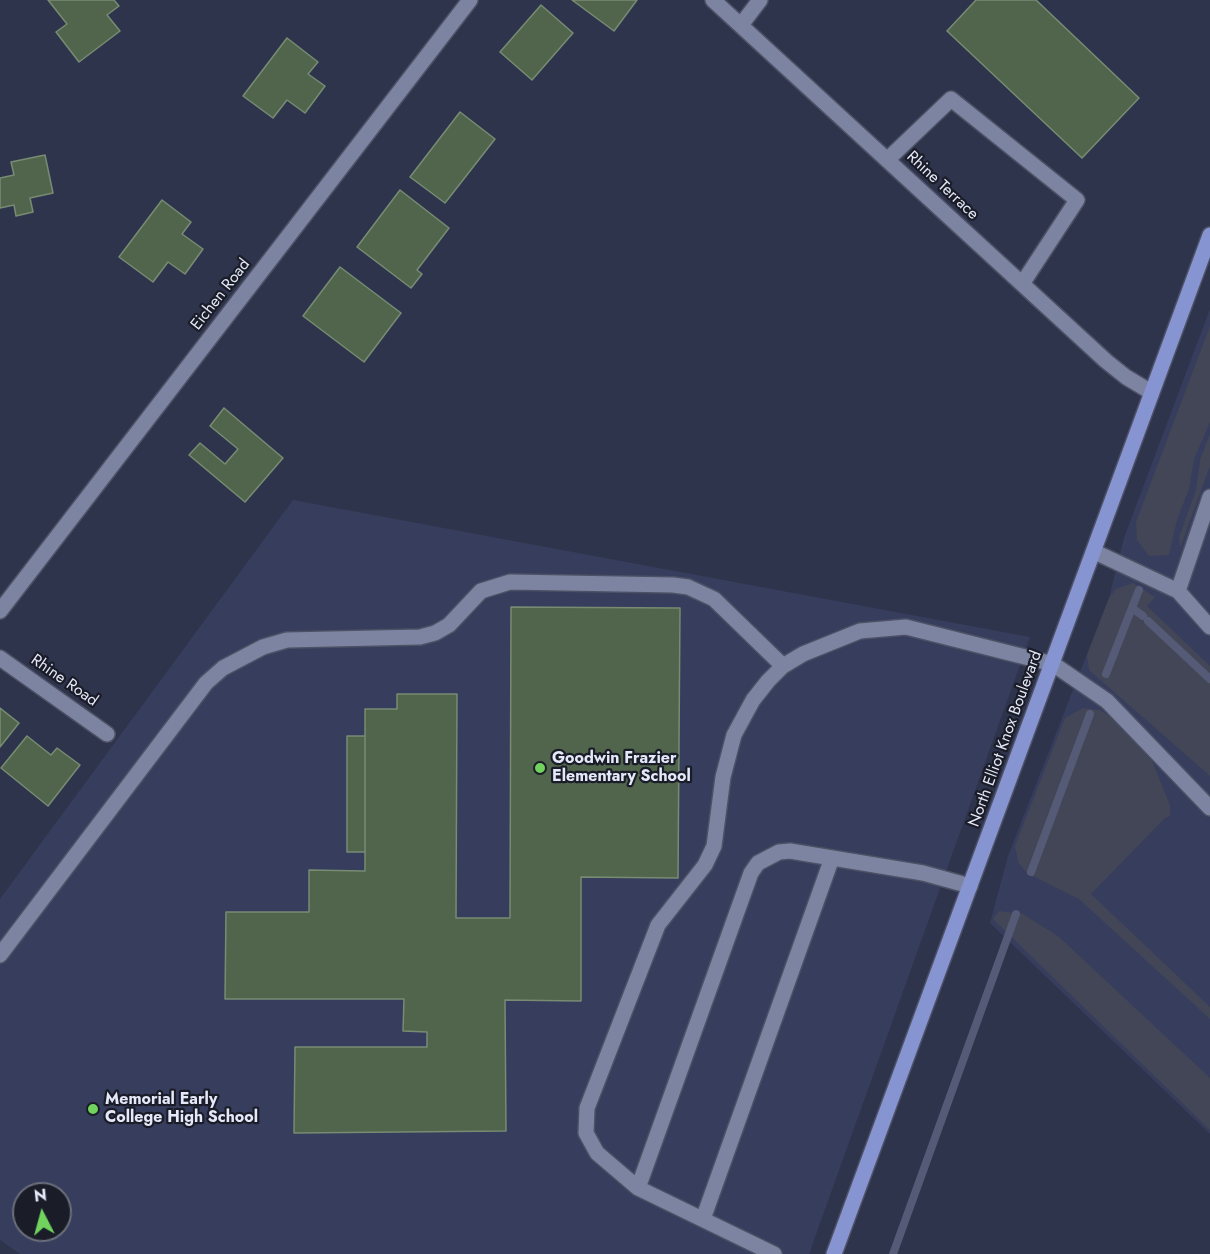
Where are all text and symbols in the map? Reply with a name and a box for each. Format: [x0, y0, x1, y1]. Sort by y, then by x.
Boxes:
street label: Rhine Terrace [902, 148, 982, 224]
street label: Eichen Road [187, 256, 255, 334]
street label: North Elliot Knox Boulevard [965, 648, 1047, 830]
street label: Rhine Road [27, 651, 101, 711]
place label: Goodwin Frazier Elementary School [552, 749, 691, 787]
marker: Goodwin Frazier Elementary School [533, 761, 547, 775]
place label: Memorial Early College High School [105, 1090, 258, 1128]
marker: Memorial Early College High School [86, 1102, 100, 1116]
north arrow [12, 1182, 72, 1242]
text: N [33, 1183, 48, 1208]

